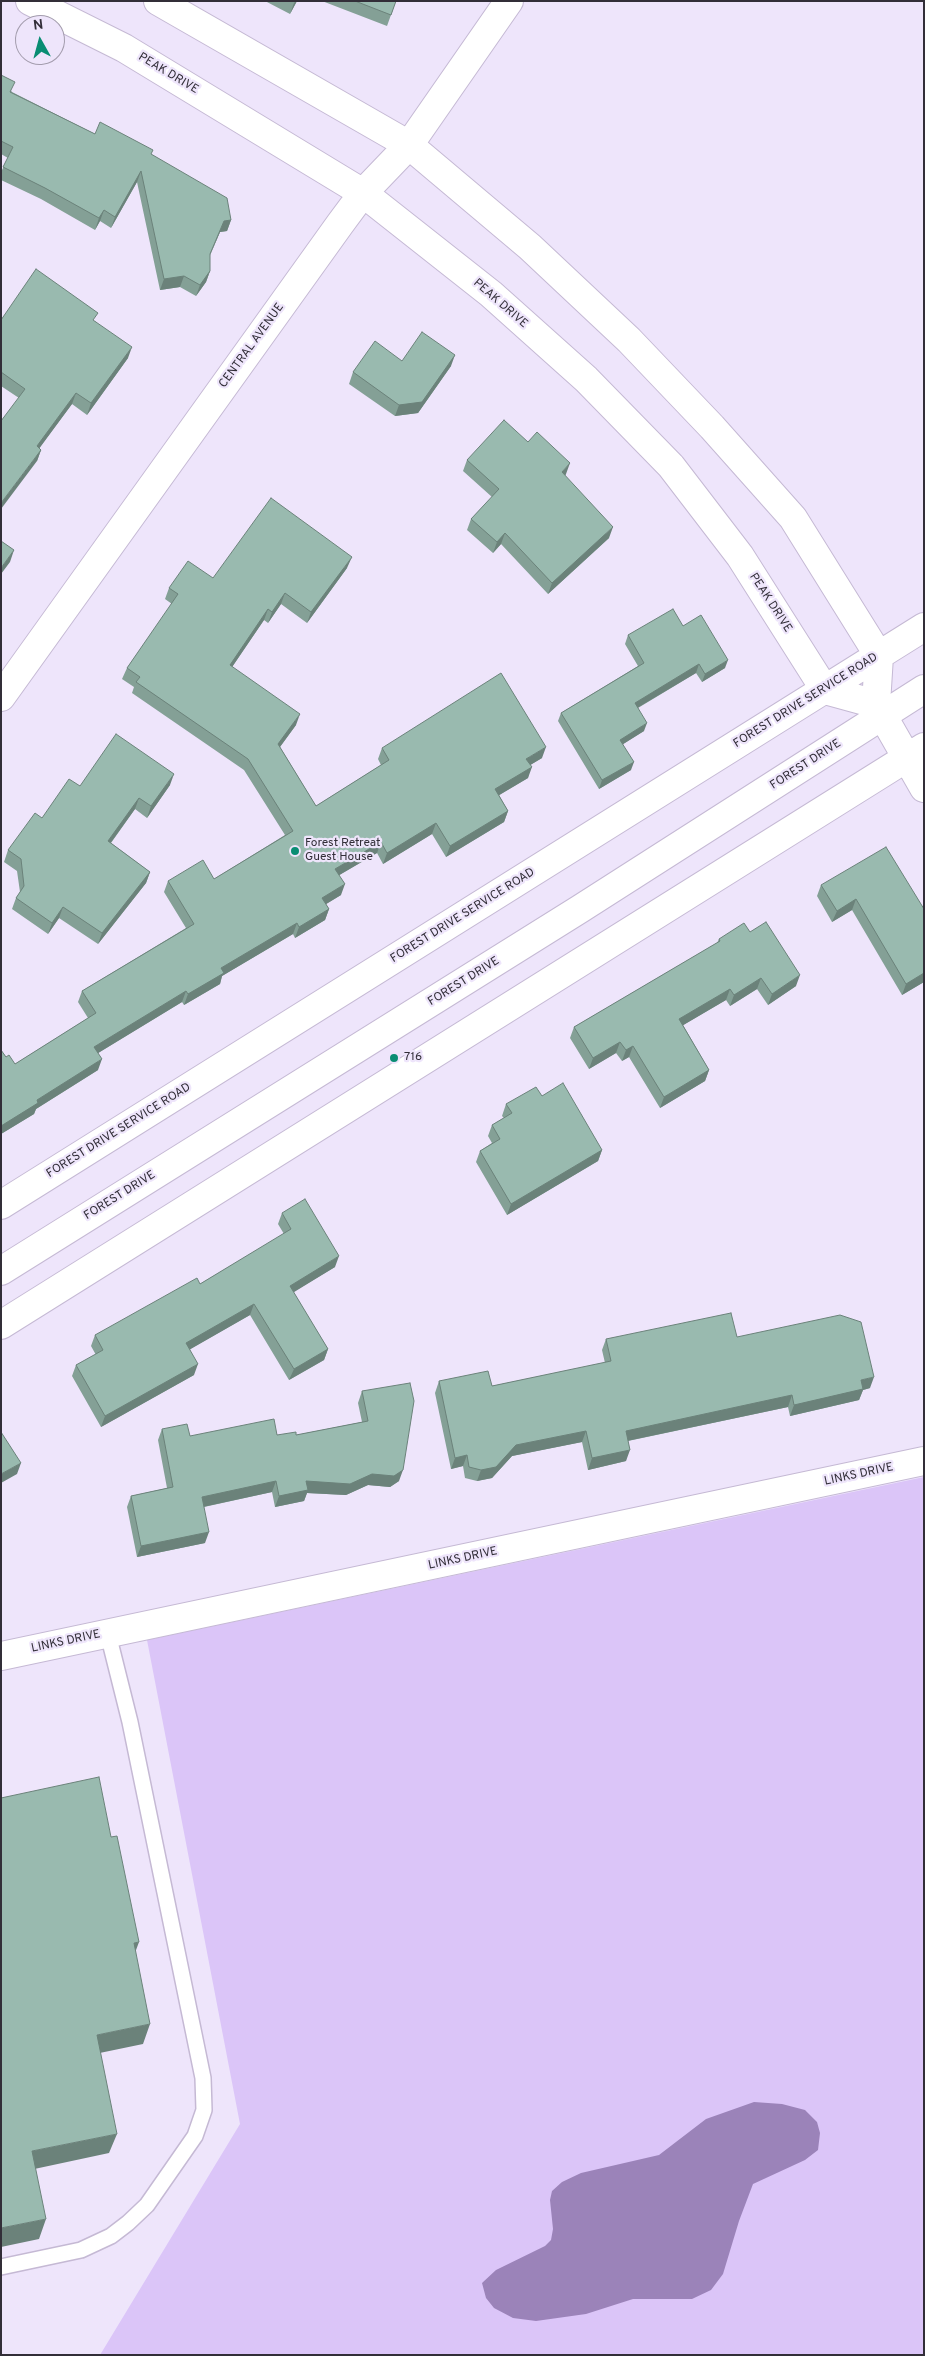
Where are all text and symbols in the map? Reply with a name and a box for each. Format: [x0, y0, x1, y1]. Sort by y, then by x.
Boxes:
north arrow [15, 15, 65, 65]
text: N [32, 17, 44, 35]
street label: PEAK DRIVE [135, 50, 201, 98]
street label: PEAK DRIVE [470, 276, 530, 332]
street label: CENTRAL AVENUE [216, 301, 288, 391]
street label: PEAK DRIVE [746, 571, 794, 635]
street label: FOREST DRIVE SERVICE ROAD [731, 651, 881, 751]
street label: FOREST DRIVE [768, 737, 844, 793]
place label: Forest Retreat Guest House [305, 837, 380, 865]
marker: Forest Retreat Guest House [289, 845, 301, 857]
street label: FOREST DRIVE SERVICE ROAD [388, 866, 538, 966]
street label: FOREST DRIVE [426, 954, 502, 1010]
place label: 716 [404, 1051, 422, 1065]
marker: 716 [388, 1052, 400, 1064]
street label: FOREST DRIVE SERVICE ROAD [44, 1081, 194, 1181]
street label: FOREST DRIVE [82, 1168, 158, 1224]
street label: LINKS DRIVE [823, 1461, 895, 1489]
street label: LINKS DRIVE [427, 1545, 499, 1573]
street label: LINKS DRIVE [30, 1628, 102, 1656]

